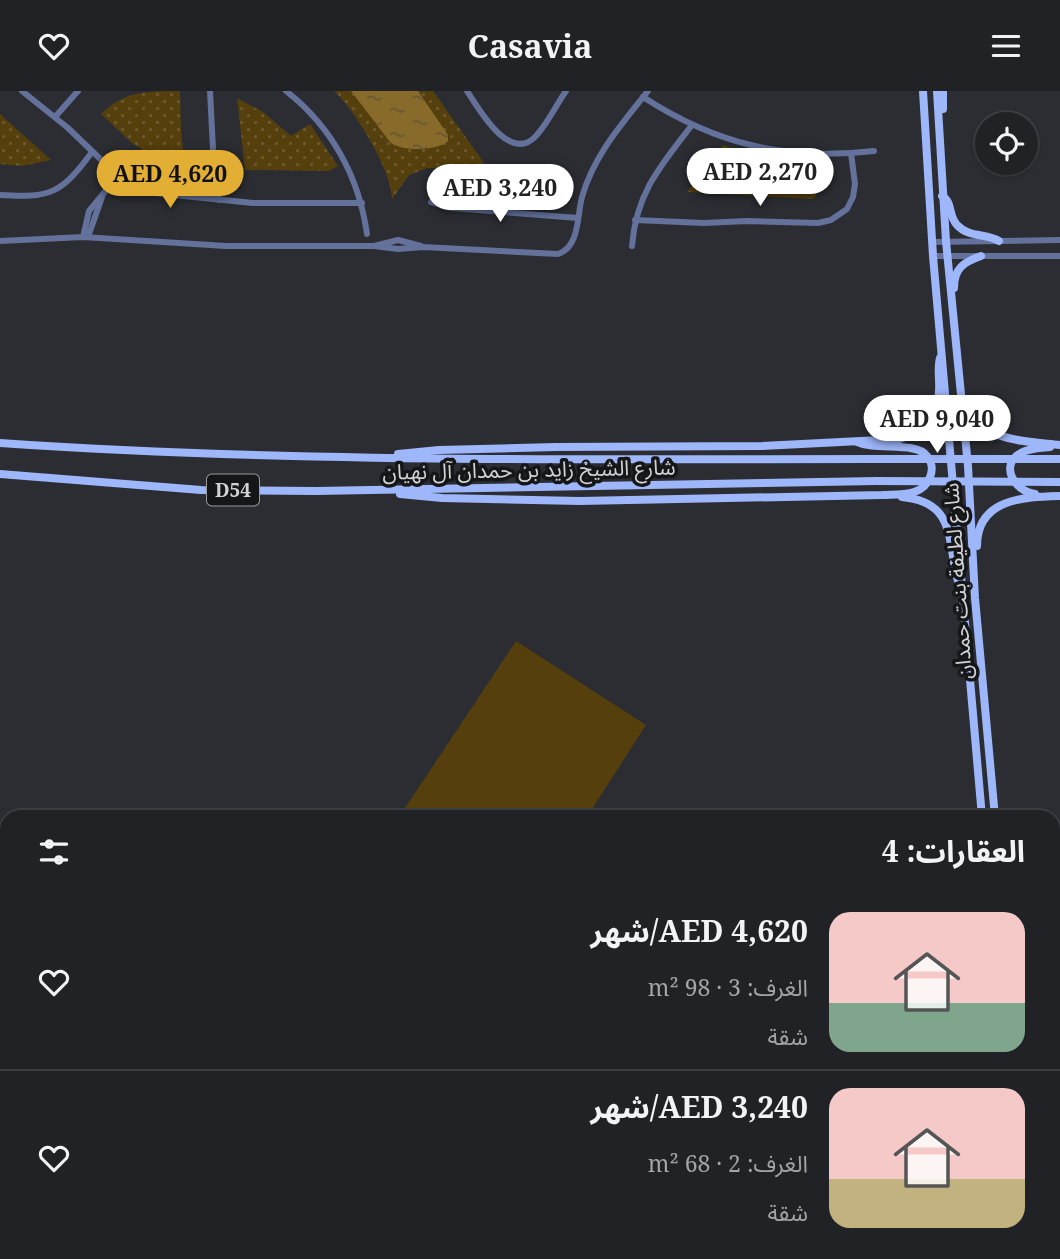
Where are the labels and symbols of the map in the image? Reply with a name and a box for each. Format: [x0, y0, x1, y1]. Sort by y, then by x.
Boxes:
pin: AED 2,270 [680, 149, 840, 208]
pin: AED 4,620 [90, 151, 250, 210]
pin: AED 3,240 [420, 165, 580, 224]
pin: AED 9,040 [857, 395, 1017, 455]
street label: شارع الشيخ زايد بن حمدان آل نهيان [382, 452, 676, 488]
road number: D54 [207, 475, 259, 505]
street label: شارع لطيفة بنت حمدان [936, 482, 980, 680]

